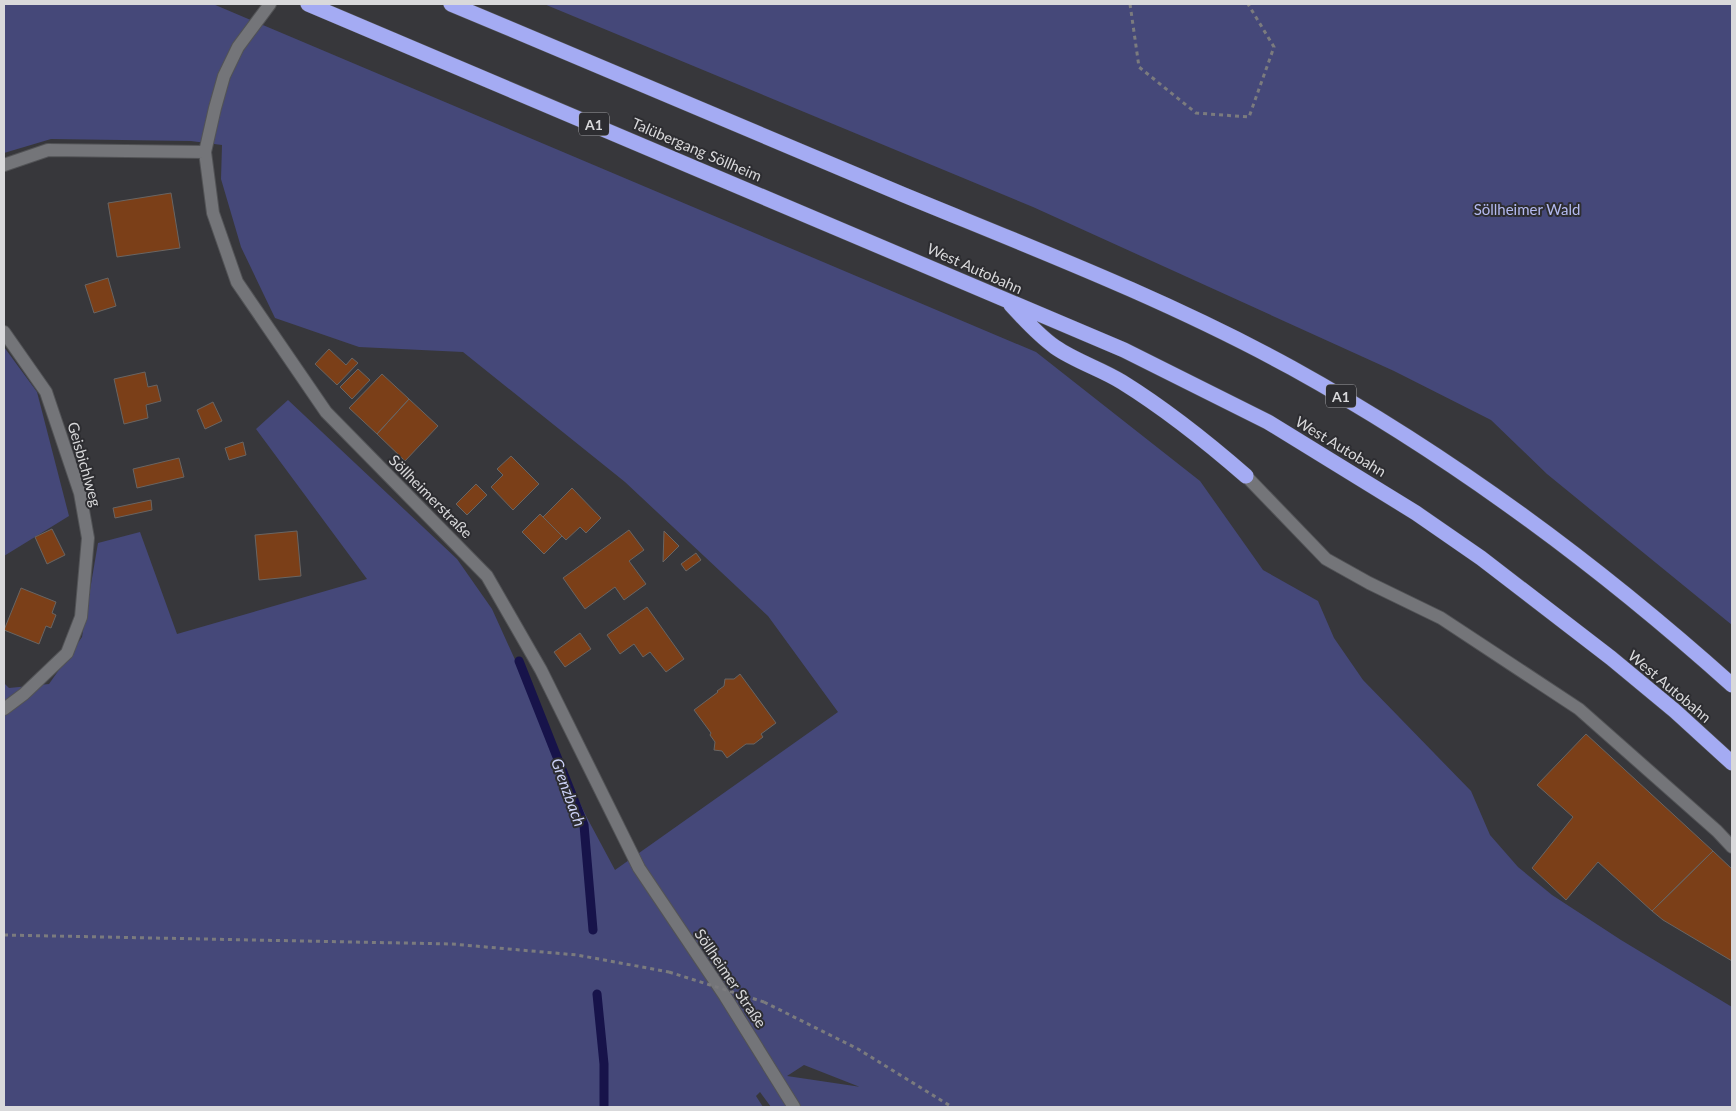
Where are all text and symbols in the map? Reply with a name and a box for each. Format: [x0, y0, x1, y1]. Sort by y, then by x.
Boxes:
road number: A1 [579, 112, 609, 136]
street label: Talübergang Söllheim [629, 114, 765, 184]
park label: Söllheimer Wald [1474, 200, 1580, 218]
street label: West Autobahn [924, 239, 1026, 297]
road number: A1 [1326, 384, 1356, 408]
street label: West Autobahn [1292, 412, 1390, 480]
street label: Geisbichlweg [64, 420, 106, 509]
street label: Söllheimerstraße [386, 451, 476, 541]
street label: West Autobahn [1625, 646, 1715, 726]
water label: Grenzbach [548, 755, 590, 829]
street label: Söllheimer Straße [691, 925, 771, 1031]

